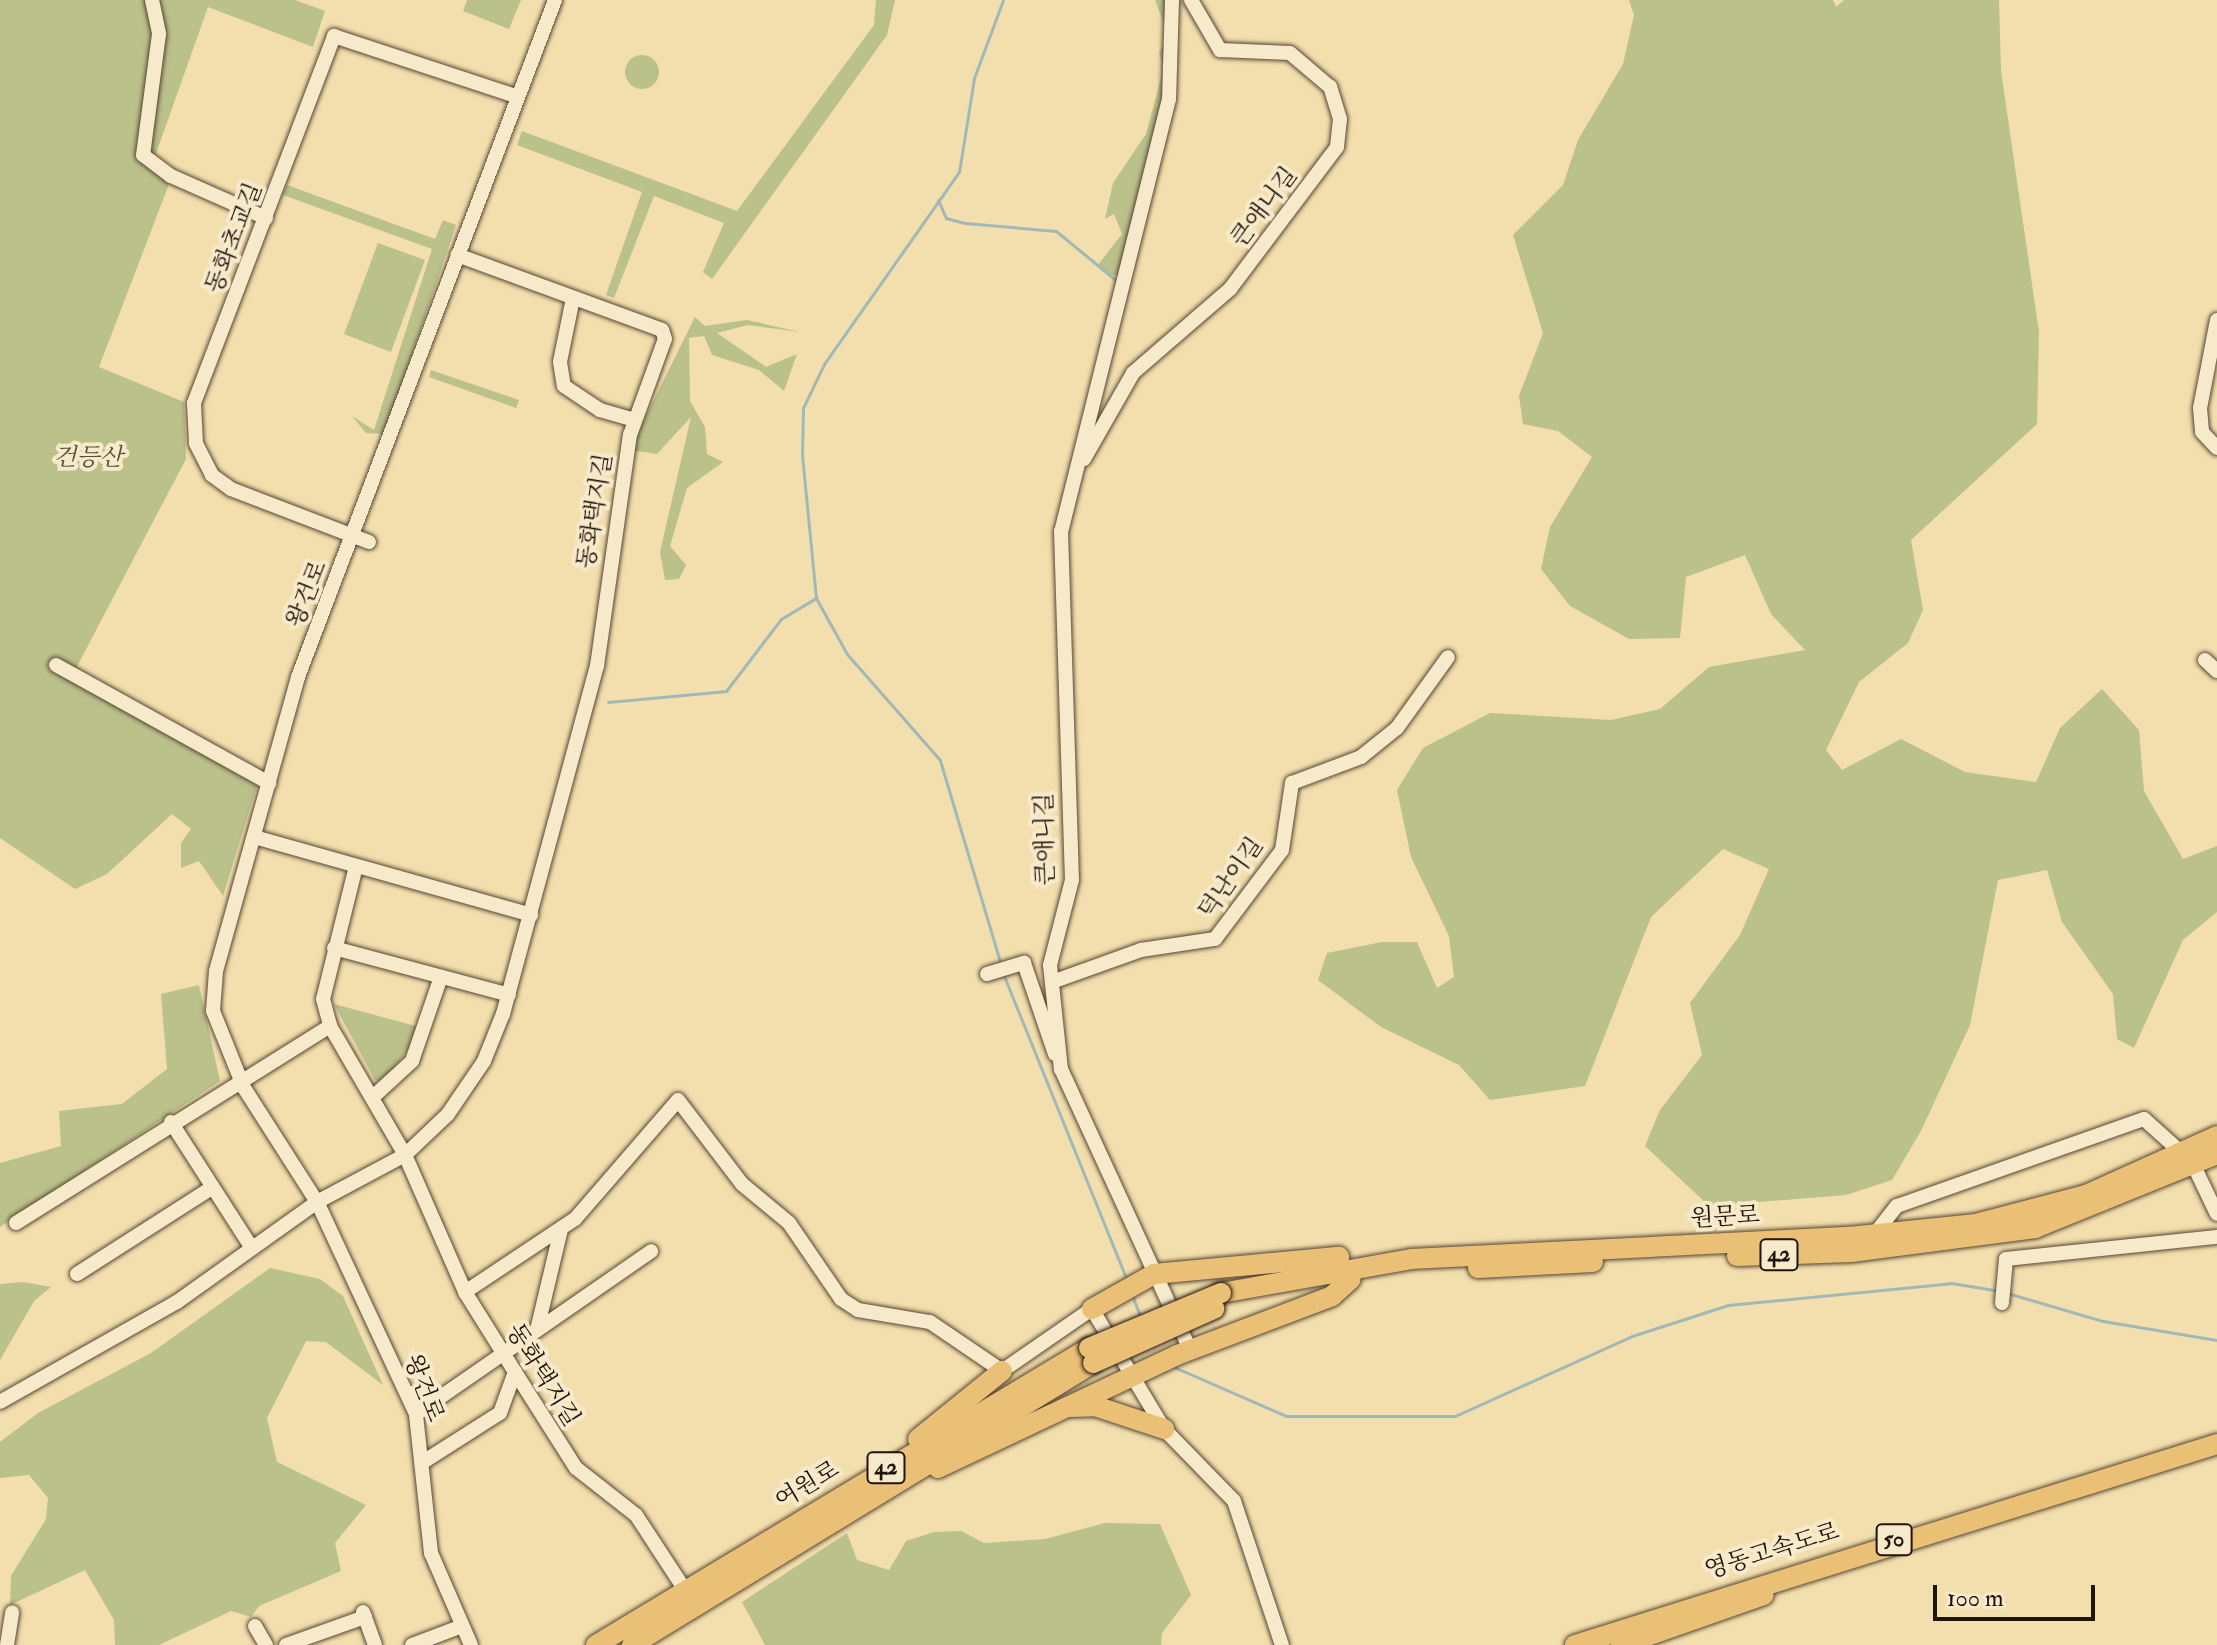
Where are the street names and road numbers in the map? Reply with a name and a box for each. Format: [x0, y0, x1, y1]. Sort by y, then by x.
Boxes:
street label: 큰애니길 [1225, 161, 1303, 253]
street label: 동화초교길 [200, 179, 268, 297]
street label: 동화택지길 [572, 452, 618, 570]
street label: 왕건로 [281, 556, 333, 632]
street label: 큰애니길 [1030, 792, 1060, 886]
street label: 덕난이길 [1193, 832, 1269, 924]
street label: 원문로 [1690, 1201, 1760, 1233]
road number: 42 [1759, 1237, 1799, 1273]
street label: 동화택지길 [500, 1318, 586, 1432]
street label: 왕건로 [398, 1350, 450, 1426]
road number: 42 [866, 1450, 906, 1486]
street label: 여원로 [770, 1455, 844, 1515]
street label: 영동고속도로 [1701, 1517, 1843, 1585]
road number: 50 [1874, 1522, 1914, 1558]

